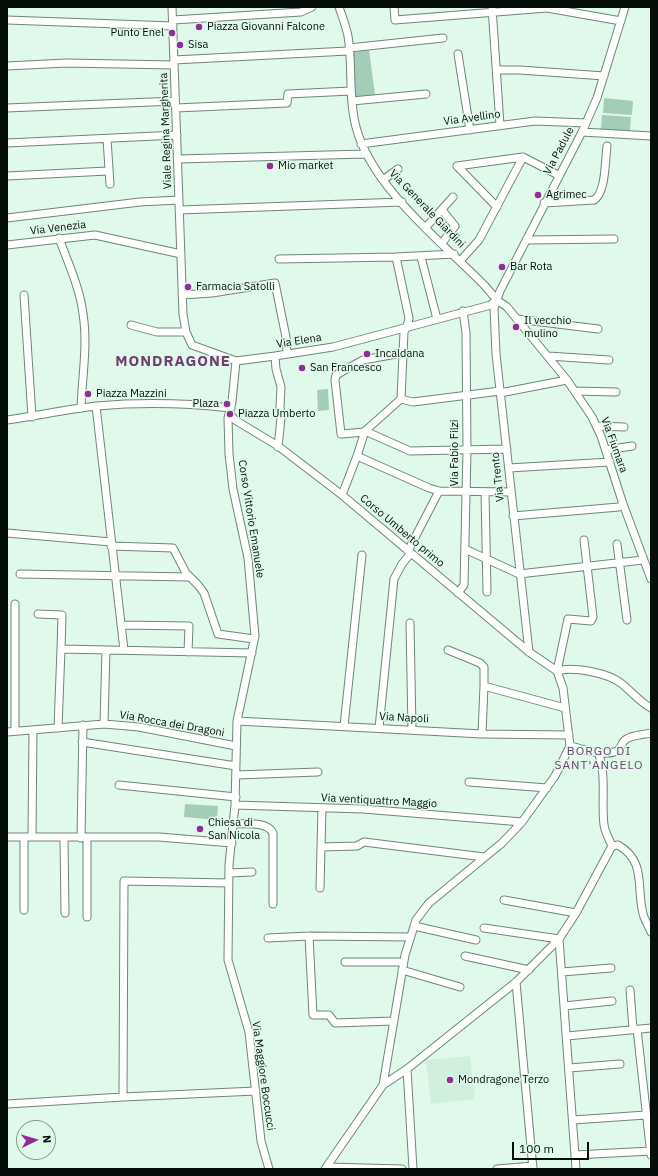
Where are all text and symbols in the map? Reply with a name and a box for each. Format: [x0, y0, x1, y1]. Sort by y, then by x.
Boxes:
place label: Piazza Giovanni Falcone [207, 20, 325, 34]
marker: Piazza Giovanni Falcone [194, 22, 204, 32]
place label: Punto Enel [111, 26, 164, 40]
marker: Punto Enel [167, 28, 177, 38]
place label: Sisa [188, 38, 208, 52]
marker: Sisa [175, 40, 185, 50]
street label: Viale Regina Margherita [157, 73, 175, 189]
street label: Via Avellino [443, 107, 501, 129]
street label: Via Padule [541, 125, 577, 177]
place label: Mio market [278, 159, 333, 173]
marker: Mio market [265, 161, 275, 171]
street label: Via Generale Giardini [386, 167, 468, 251]
place label: Agrimec [546, 188, 587, 202]
marker: Agrimec [533, 190, 543, 200]
street label: Via Venezia [29, 218, 87, 238]
place label: Bar Rota [510, 260, 552, 274]
marker: Bar Rota [497, 262, 507, 272]
place label: Farmacia Satolli [196, 280, 275, 294]
marker: Farmacia Satolli [183, 282, 193, 292]
place label: Il vecchio mulino [524, 314, 572, 340]
marker: Il vecchio mulino [511, 322, 521, 332]
street label: Via Elena [276, 331, 322, 351]
place label: Incaldana [375, 347, 424, 361]
marker: Incaldana [362, 349, 372, 359]
district label: MONDRAGONE [115, 353, 231, 371]
place label: San Francesco [310, 361, 382, 375]
marker: San Francesco [297, 363, 307, 373]
place label: Piazza Mazzini [96, 387, 167, 401]
marker: Piazza Mazzini [83, 389, 93, 399]
place label: Plaza [192, 397, 219, 411]
marker: Plaza [222, 399, 232, 409]
place label: Piazza Umberto [238, 407, 316, 421]
marker: Piazza Umberto [225, 409, 235, 419]
street label: Via Fiumara [598, 415, 630, 475]
street label: Via Fabio Filzi [448, 419, 462, 487]
street label: Via Trento [489, 451, 507, 503]
street label: Corso Vittorio Emanuele [235, 459, 267, 579]
street label: Corso Umberto primo [357, 492, 447, 570]
street label: Via Rocca dei Dragoni [118, 708, 226, 740]
street label: Via Napoli [379, 710, 429, 726]
district label: BORGO DI SANT'ANGELO [554, 745, 644, 773]
street label: Via ventiquattro Maggio [321, 791, 437, 811]
place label: Chiesa di San Nicola [208, 816, 260, 842]
marker: Chiesa di San Nicola [195, 824, 205, 834]
street label: Via Maggiore Boccucci [249, 1021, 277, 1131]
place label: Mondragone Terzo [458, 1073, 549, 1087]
marker: Mondragone Terzo [445, 1075, 455, 1085]
north arrow [16, 1120, 56, 1160]
text: N [40, 1134, 54, 1144]
scale bar [514, 1134, 591, 1160]
text: 100 m [519, 1141, 554, 1156]

